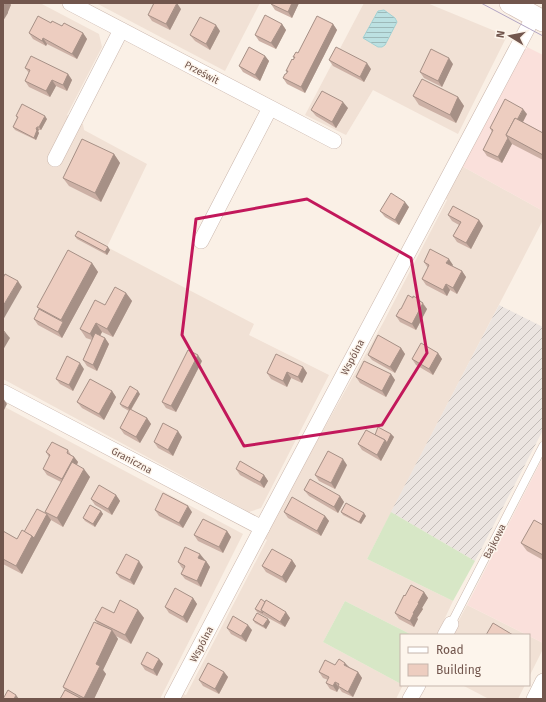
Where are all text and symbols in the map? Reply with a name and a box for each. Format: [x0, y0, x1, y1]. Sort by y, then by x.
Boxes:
north arrow [490, 16, 530, 56]
text: N [494, 30, 508, 39]
street label: Prześwit [182, 59, 221, 87]
street label: Wspólna [338, 338, 367, 377]
street label: Graniczna [109, 445, 154, 477]
street label: Bajkowa [481, 522, 509, 561]
street label: Wspólna [187, 625, 216, 664]
legend [400, 634, 530, 686]
text: Road [436, 643, 464, 657]
text: Building [436, 663, 482, 677]

